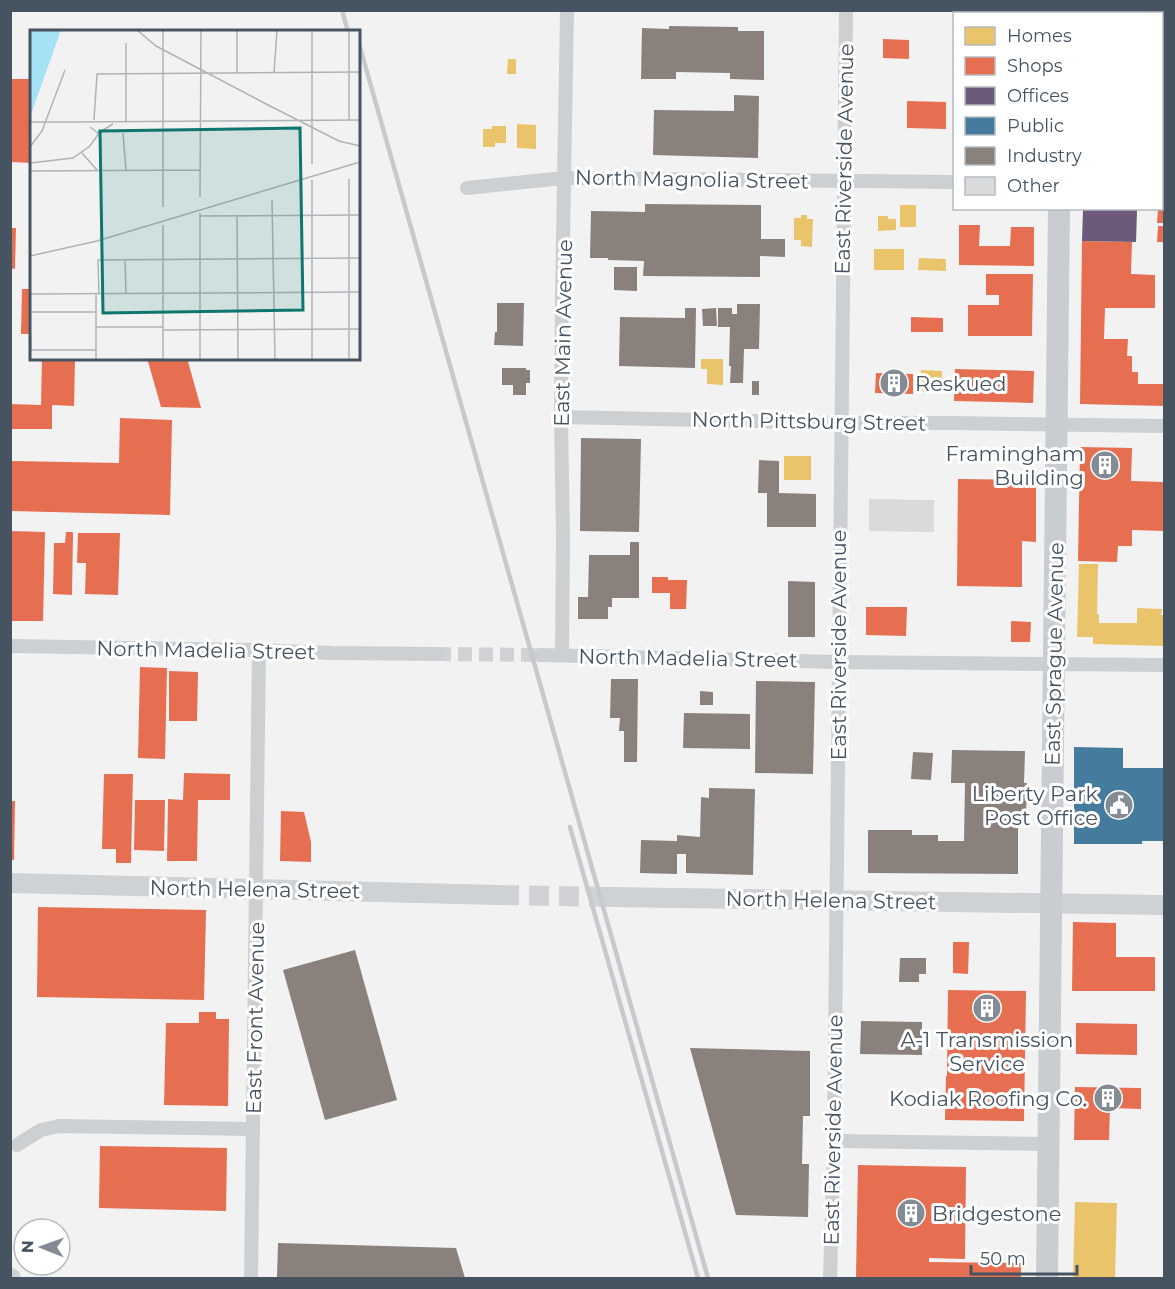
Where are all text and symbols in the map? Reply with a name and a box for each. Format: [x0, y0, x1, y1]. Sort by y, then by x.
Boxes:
legend [953, 12, 1163, 210]
text: Homes [1007, 25, 1072, 47]
inset map [30, 30, 360, 360]
street label: East Riverside Avenue [829, 43, 859, 275]
text: Shops [1007, 55, 1063, 77]
text: Offices [1007, 85, 1069, 107]
text: Public [1007, 115, 1064, 137]
text: Industry [1007, 145, 1082, 167]
street label: North Magnolia Street [575, 164, 809, 194]
text: Other [1007, 175, 1060, 197]
street label: East Main Avenue [549, 239, 577, 427]
building icon: Reskued [878, 367, 910, 399]
place label: Reskued [915, 371, 1007, 396]
street label: North Pittsburg Street [691, 406, 927, 436]
place label: Framingham Building [946, 441, 1084, 490]
building icon: Framingham Building [1089, 449, 1121, 481]
street label: East Riverside Avenue [826, 529, 851, 761]
street label: East Sprague Avenue [1040, 542, 1068, 766]
street label: North Madelia Street [96, 636, 316, 664]
street label: North Madelia Street [578, 644, 798, 672]
place label: Liberty Park Post Office [972, 781, 1098, 830]
public building icon: Liberty Park Post Office [1103, 789, 1135, 821]
street label: North Helena Street [149, 875, 361, 903]
street label: North Helena Street [725, 886, 937, 914]
street label: East Front Avenue [241, 922, 269, 1114]
building icon: A-1 Transmission Service [971, 992, 1003, 1024]
street label: East Riverside Avenue [818, 1014, 848, 1246]
place label: A-1 Transmission Service [900, 1027, 1074, 1076]
building icon: Kodiak Roofing Co. [1092, 1082, 1124, 1114]
place label: Kodiak Roofing Co. [889, 1086, 1087, 1111]
building icon: Bridgestone [895, 1197, 927, 1229]
place label: Bridgestone [932, 1201, 1061, 1226]
north arrow [12, 1217, 72, 1277]
scale bar [971, 1238, 1078, 1276]
text: N [18, 1240, 37, 1253]
text: 50 m [980, 1248, 1026, 1270]

